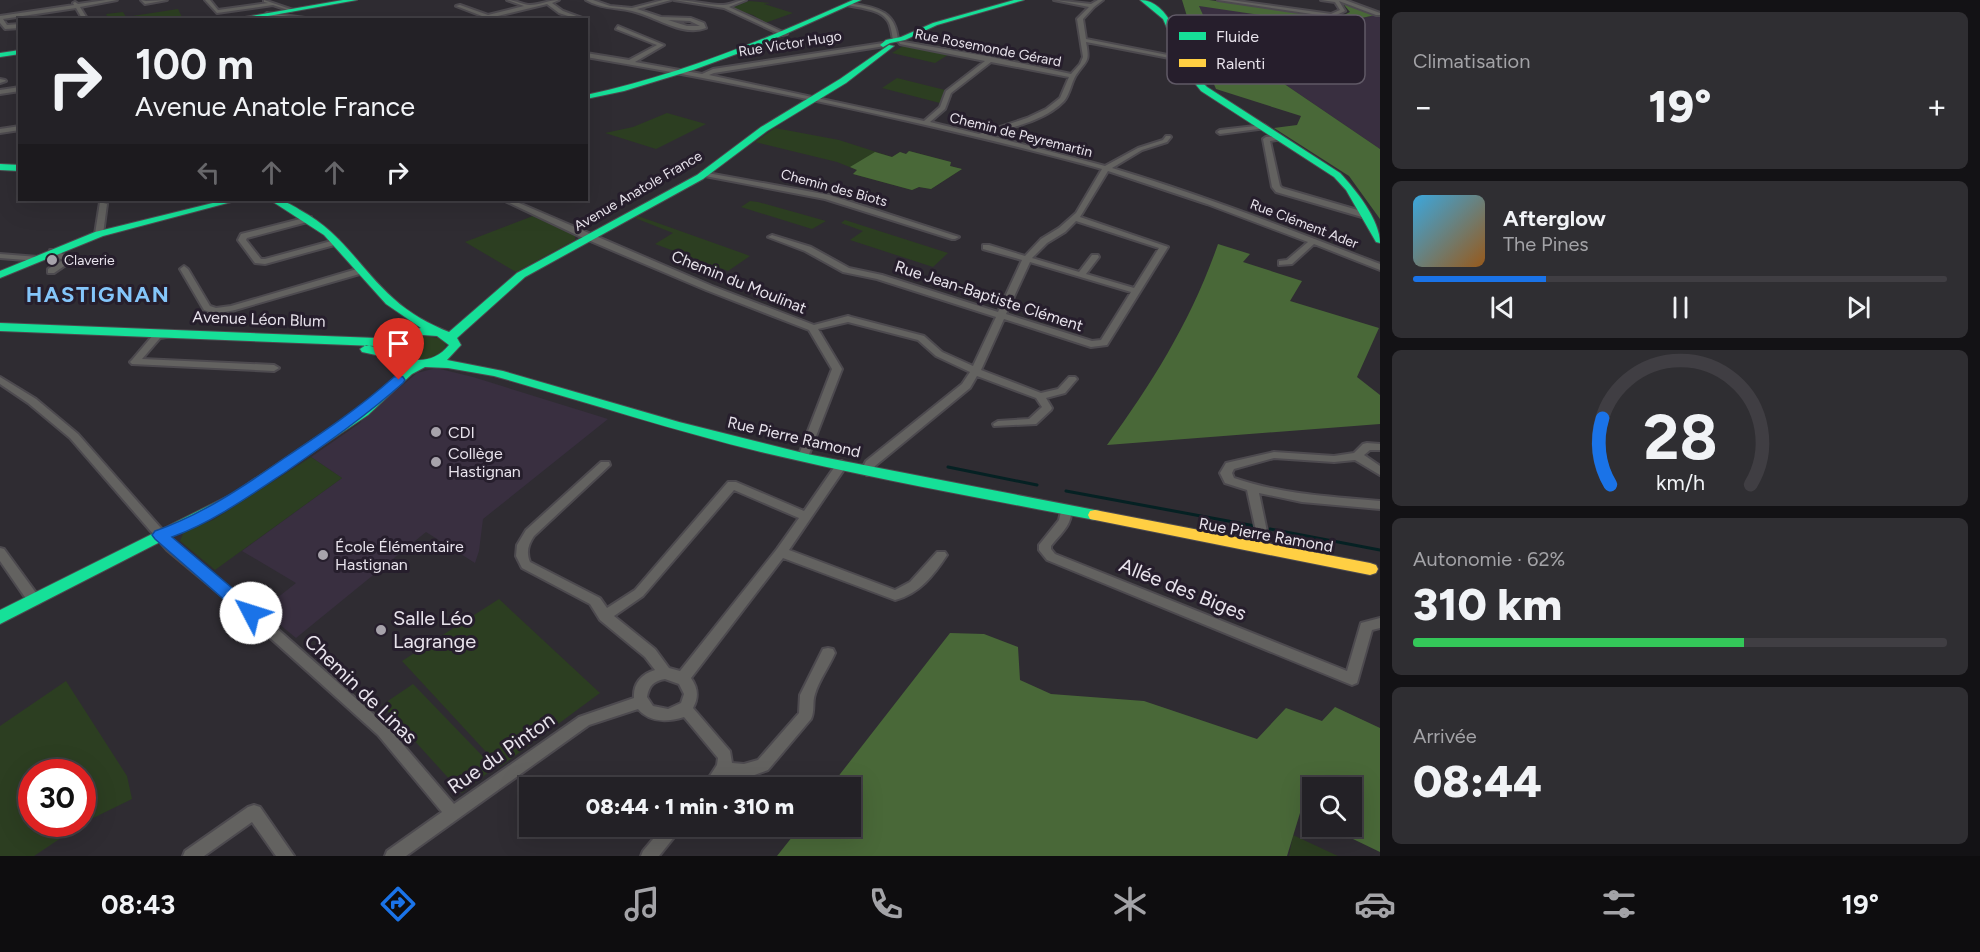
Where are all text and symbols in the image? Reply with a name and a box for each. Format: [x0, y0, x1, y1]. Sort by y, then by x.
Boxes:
legend [1167, 15, 1365, 84]
street label: Rue Rosemonde Gérard [913, 25, 1063, 71]
street label: Rue Victor Hugo [737, 27, 843, 61]
text: Fluide [1216, 27, 1259, 46]
text: 100 m [135, 39, 254, 90]
icon: right [36, 42, 114, 120]
text: Climatisation [1413, 49, 1530, 73]
text: Ralenti [1216, 54, 1265, 73]
text: 19° [1649, 79, 1711, 133]
text: − [1413, 87, 1434, 126]
text: + [1926, 87, 1947, 126]
text: Avenue Anatole France [135, 90, 415, 123]
street label: Chemin de Peyremartin [948, 109, 1094, 161]
street label: Avenue Anatole France [571, 147, 705, 235]
icon: left [192, 156, 225, 189]
icon: ahead [255, 156, 288, 189]
icon: ahead [318, 156, 351, 189]
icon: right [381, 156, 414, 189]
street label: Chemin des Biots [779, 166, 889, 210]
street label: Rue Clément Ader [1247, 196, 1361, 253]
text: Afterglow [1503, 205, 1606, 232]
text: The Pines [1503, 232, 1589, 256]
street label: Chemin du Moulinat [669, 246, 809, 318]
place label: Claverie [64, 252, 115, 269]
marker: Claverie [45, 253, 59, 267]
street label: Rue Jean-Baptiste Clément [892, 257, 1086, 335]
district label: HASTIGNAN [26, 281, 170, 308]
icon: previous [1486, 291, 1519, 324]
icon: pause [1664, 291, 1697, 324]
icon: next [1842, 291, 1875, 324]
street label: Avenue Léon Blum [192, 307, 326, 331]
pin [373, 318, 424, 380]
icon: arrive [382, 327, 415, 360]
text: 28 [1643, 400, 1717, 475]
street label: Rue Pierre Ramond [725, 412, 863, 462]
place label: CDI [448, 423, 475, 442]
marker: CDI [429, 425, 443, 439]
place label: Collège Hastignan [448, 444, 521, 481]
marker: Collège Hastignan [429, 455, 443, 469]
text: km/h [1656, 470, 1704, 495]
street label: Rue Pierre Ramond [1197, 514, 1335, 556]
place label: École Élémentaire Hastignan [335, 537, 464, 574]
text: Autonomie · 62% [1413, 547, 1565, 571]
marker: École Élémentaire Hastignan [316, 548, 330, 562]
street label: Allée des Biges [1116, 553, 1250, 625]
text: 310 km [1413, 577, 1562, 631]
position arrow [219, 581, 283, 645]
place label: Salle Léo Lagrange [393, 606, 476, 653]
marker: Salle Léo Lagrange [374, 623, 388, 637]
street label: Chemin de Linas [300, 629, 422, 749]
street label: Rue du Pinton [443, 707, 559, 799]
text: Arrivée [1413, 724, 1477, 748]
text: 08:44 [1413, 754, 1542, 808]
speed limit sign: 30 [18, 759, 96, 837]
map controls [1302, 777, 1362, 837]
button: search [1302, 777, 1362, 837]
text: 08:44 · 1 min · 310 m [586, 793, 794, 820]
icon: directions [377, 883, 419, 925]
icon: music [621, 883, 663, 925]
icon: phone [865, 883, 907, 925]
icon: climate [1109, 883, 1151, 925]
icon: car [1354, 883, 1396, 925]
icon: filters [1598, 883, 1640, 925]
text: 08:43 [101, 888, 175, 921]
text: 19° [1842, 888, 1879, 921]

